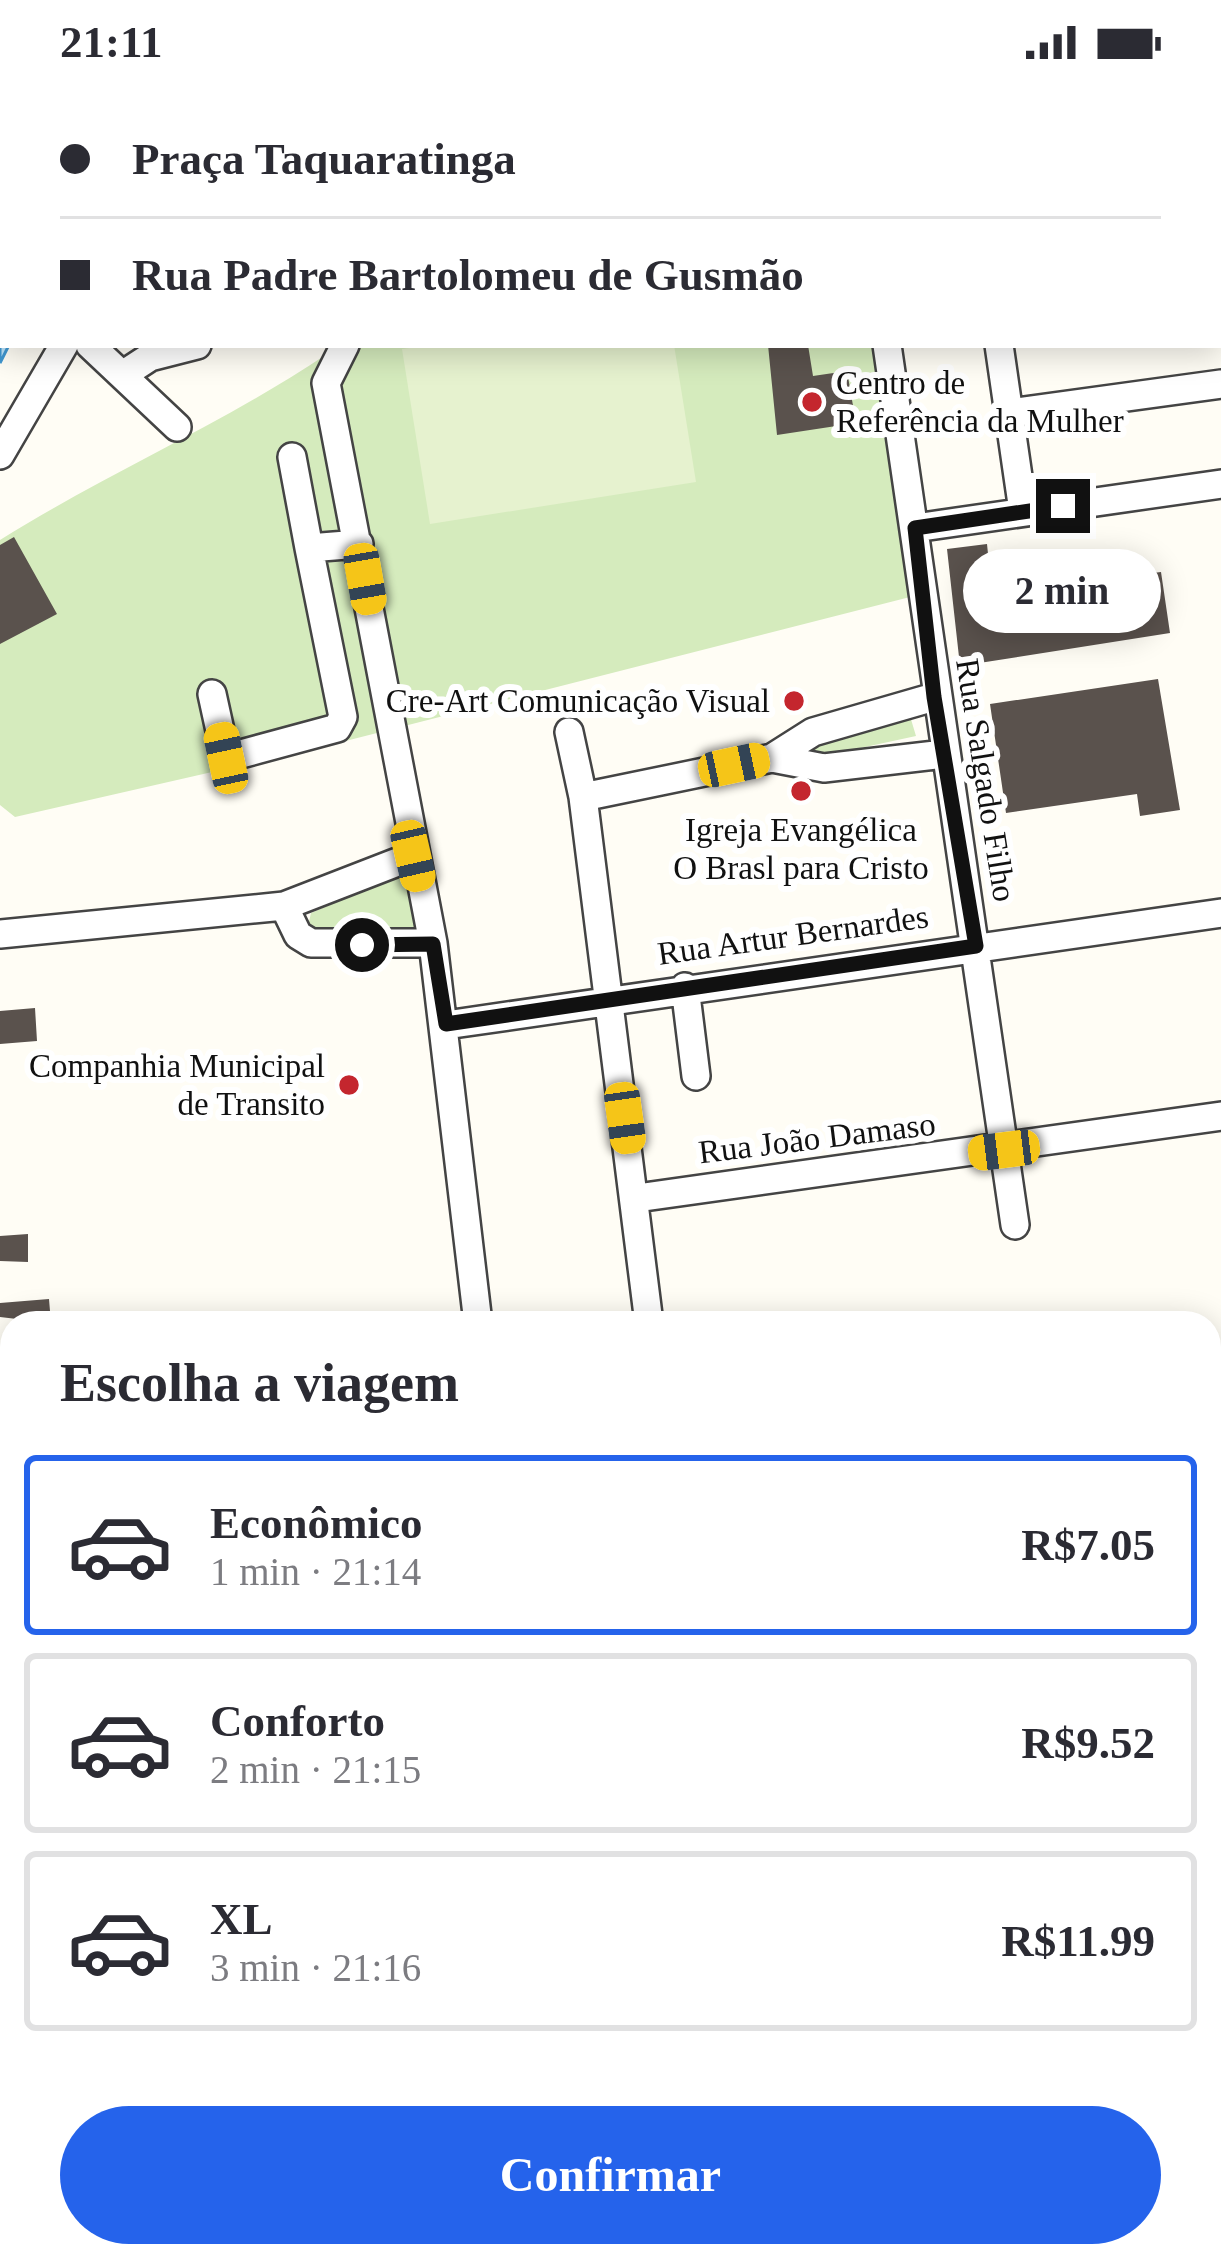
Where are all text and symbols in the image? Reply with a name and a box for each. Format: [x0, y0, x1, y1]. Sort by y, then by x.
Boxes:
text: 21:11 [60, 17, 163, 67]
text: Praça Taquaratinga [132, 134, 516, 184]
text: Rua Padre Bartolomeu de Gusmão [132, 250, 804, 300]
place label: Centro de Referência da Mulher [836, 365, 1124, 439]
marker: Centro de Referência da Mulher [799, 389, 825, 415]
route end [1036, 479, 1090, 533]
car [341, 540, 389, 618]
callout: 2 min [964, 548, 1162, 632]
text: 2 min [1015, 569, 1109, 612]
street label: Rua Salgado Filho [949, 656, 1023, 904]
place label: Cre-Art Comunicação Visual [386, 683, 770, 719]
marker: Cre-Art Comunicação Visual [781, 688, 807, 714]
car [201, 719, 251, 797]
car [695, 740, 773, 790]
marker: Igreja Evangélica O Brasl para Cristo [788, 778, 814, 804]
place label: Igreja Evangélica O Brasl para Cristo [673, 812, 929, 886]
car [387, 817, 439, 895]
street label: Rua Artur Bernardes [655, 898, 931, 972]
route start [335, 918, 389, 972]
place label: Companhia Municipal de Transito [29, 1048, 325, 1122]
marker: Companhia Municipal de Transito [336, 1072, 362, 1098]
car [602, 1080, 648, 1156]
street label: Rua João Damaso [697, 1106, 937, 1170]
car [966, 1128, 1042, 1172]
text: Escolha a viagem [60, 1353, 459, 1413]
icon: car [66, 1491, 174, 1599]
text: Econômico [210, 1498, 422, 1548]
text: R$7.05 [1021, 1520, 1155, 1570]
text: 1 min · 21:14 [210, 1550, 421, 1593]
icon: car [66, 1689, 174, 1797]
text: Conforto [210, 1696, 385, 1746]
text: R$9.52 [1021, 1718, 1155, 1768]
text: 2 min · 21:15 [210, 1748, 421, 1791]
icon: car [66, 1887, 174, 1995]
text: XL [210, 1894, 273, 1944]
text: R$11.99 [1001, 1916, 1155, 1966]
text: 3 min · 21:16 [210, 1946, 421, 1989]
button: Confirmar [60, 2106, 1161, 2244]

